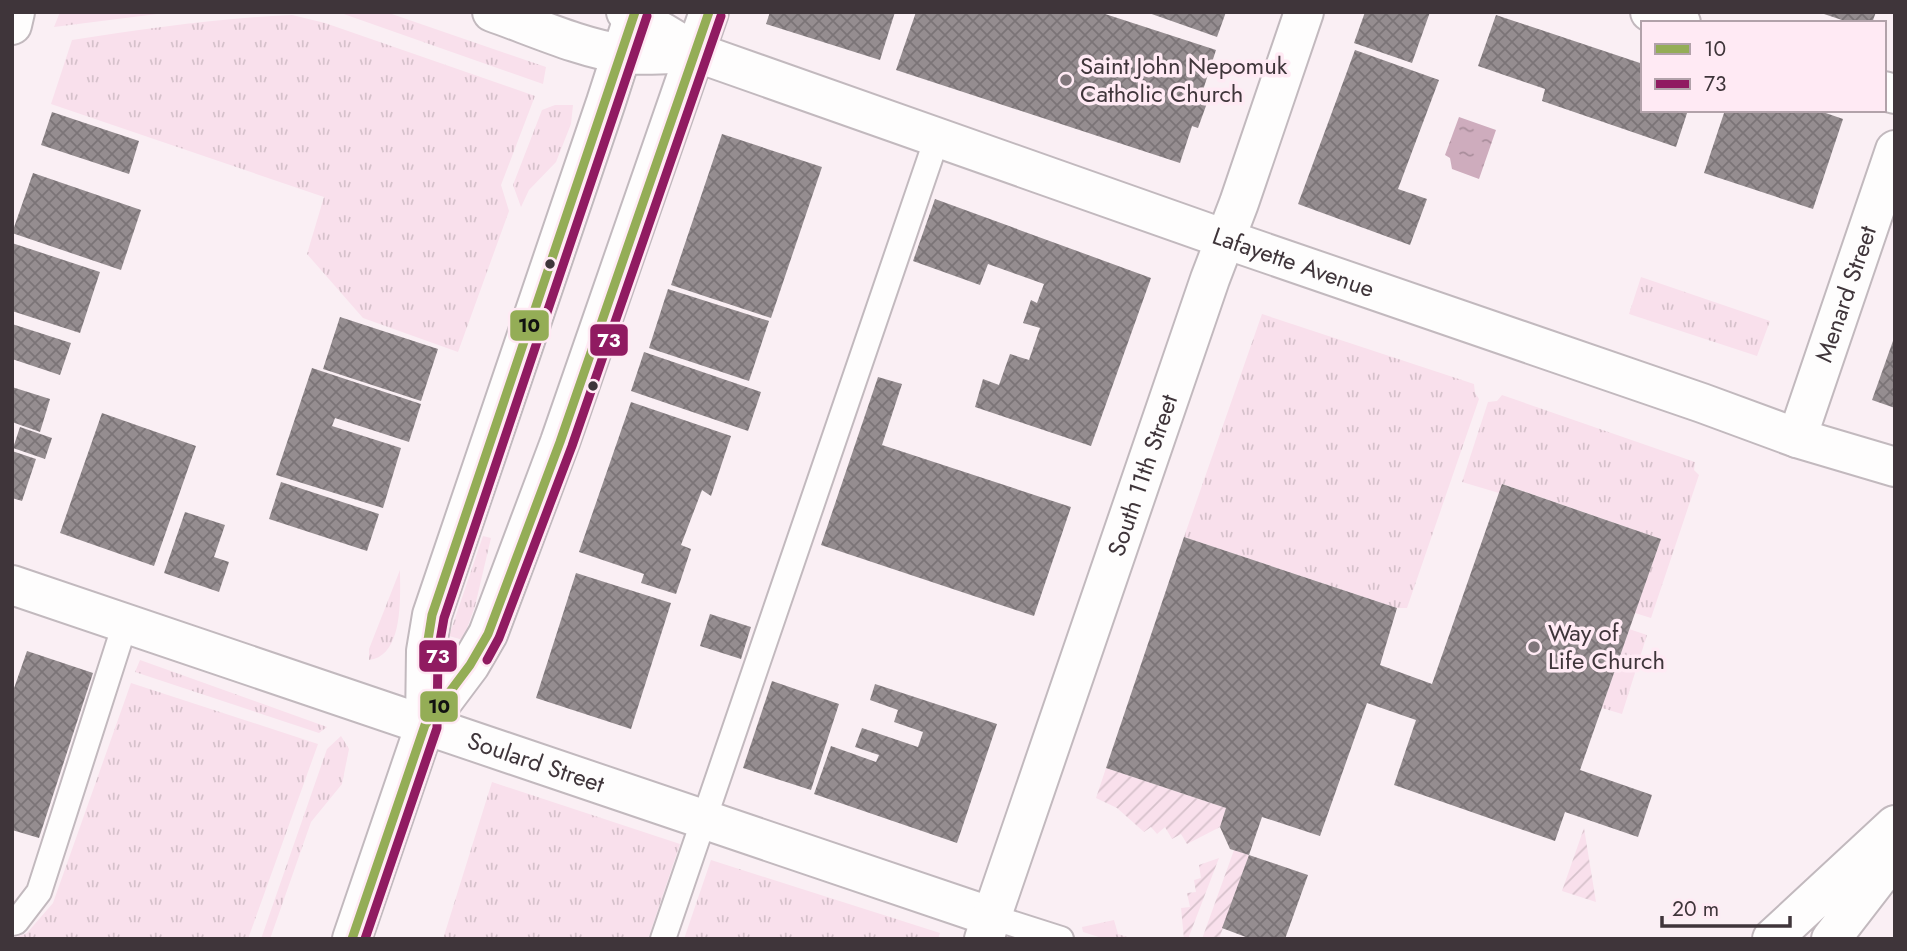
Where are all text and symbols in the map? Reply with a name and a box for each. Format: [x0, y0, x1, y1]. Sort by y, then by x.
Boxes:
legend [1641, 21, 1886, 112]
text: 10 [1704, 34, 1726, 64]
place label: Saint John Nepomuk Catholic Church [1080, 48, 1288, 111]
text: 73 [1704, 69, 1727, 99]
marker: Saint John Nepomuk Catholic Church [1058, 72, 1074, 88]
street label: Lafayette Avenue [1208, 218, 1379, 306]
street label: Menard Street [1806, 221, 1885, 367]
unlabelled marker [543, 257, 557, 271]
line badge: 10 [509, 309, 550, 342]
text: 10 [518, 312, 540, 339]
line badge: 73 [589, 323, 629, 357]
text: 73 [597, 327, 621, 354]
unlabelled marker [586, 379, 600, 393]
street label: South 11th Street [1098, 389, 1186, 561]
place label: Way of Life Church [1548, 615, 1665, 678]
line badge: 73 [418, 639, 458, 673]
marker: Way of Life Church [1526, 639, 1542, 655]
text: 73 [426, 643, 450, 670]
line badge: 10 [419, 690, 459, 723]
text: 10 [428, 693, 450, 720]
street label: Soulard Street [463, 723, 609, 801]
scale bar [1662, 884, 1790, 928]
text: 20 m [1672, 894, 1719, 924]

